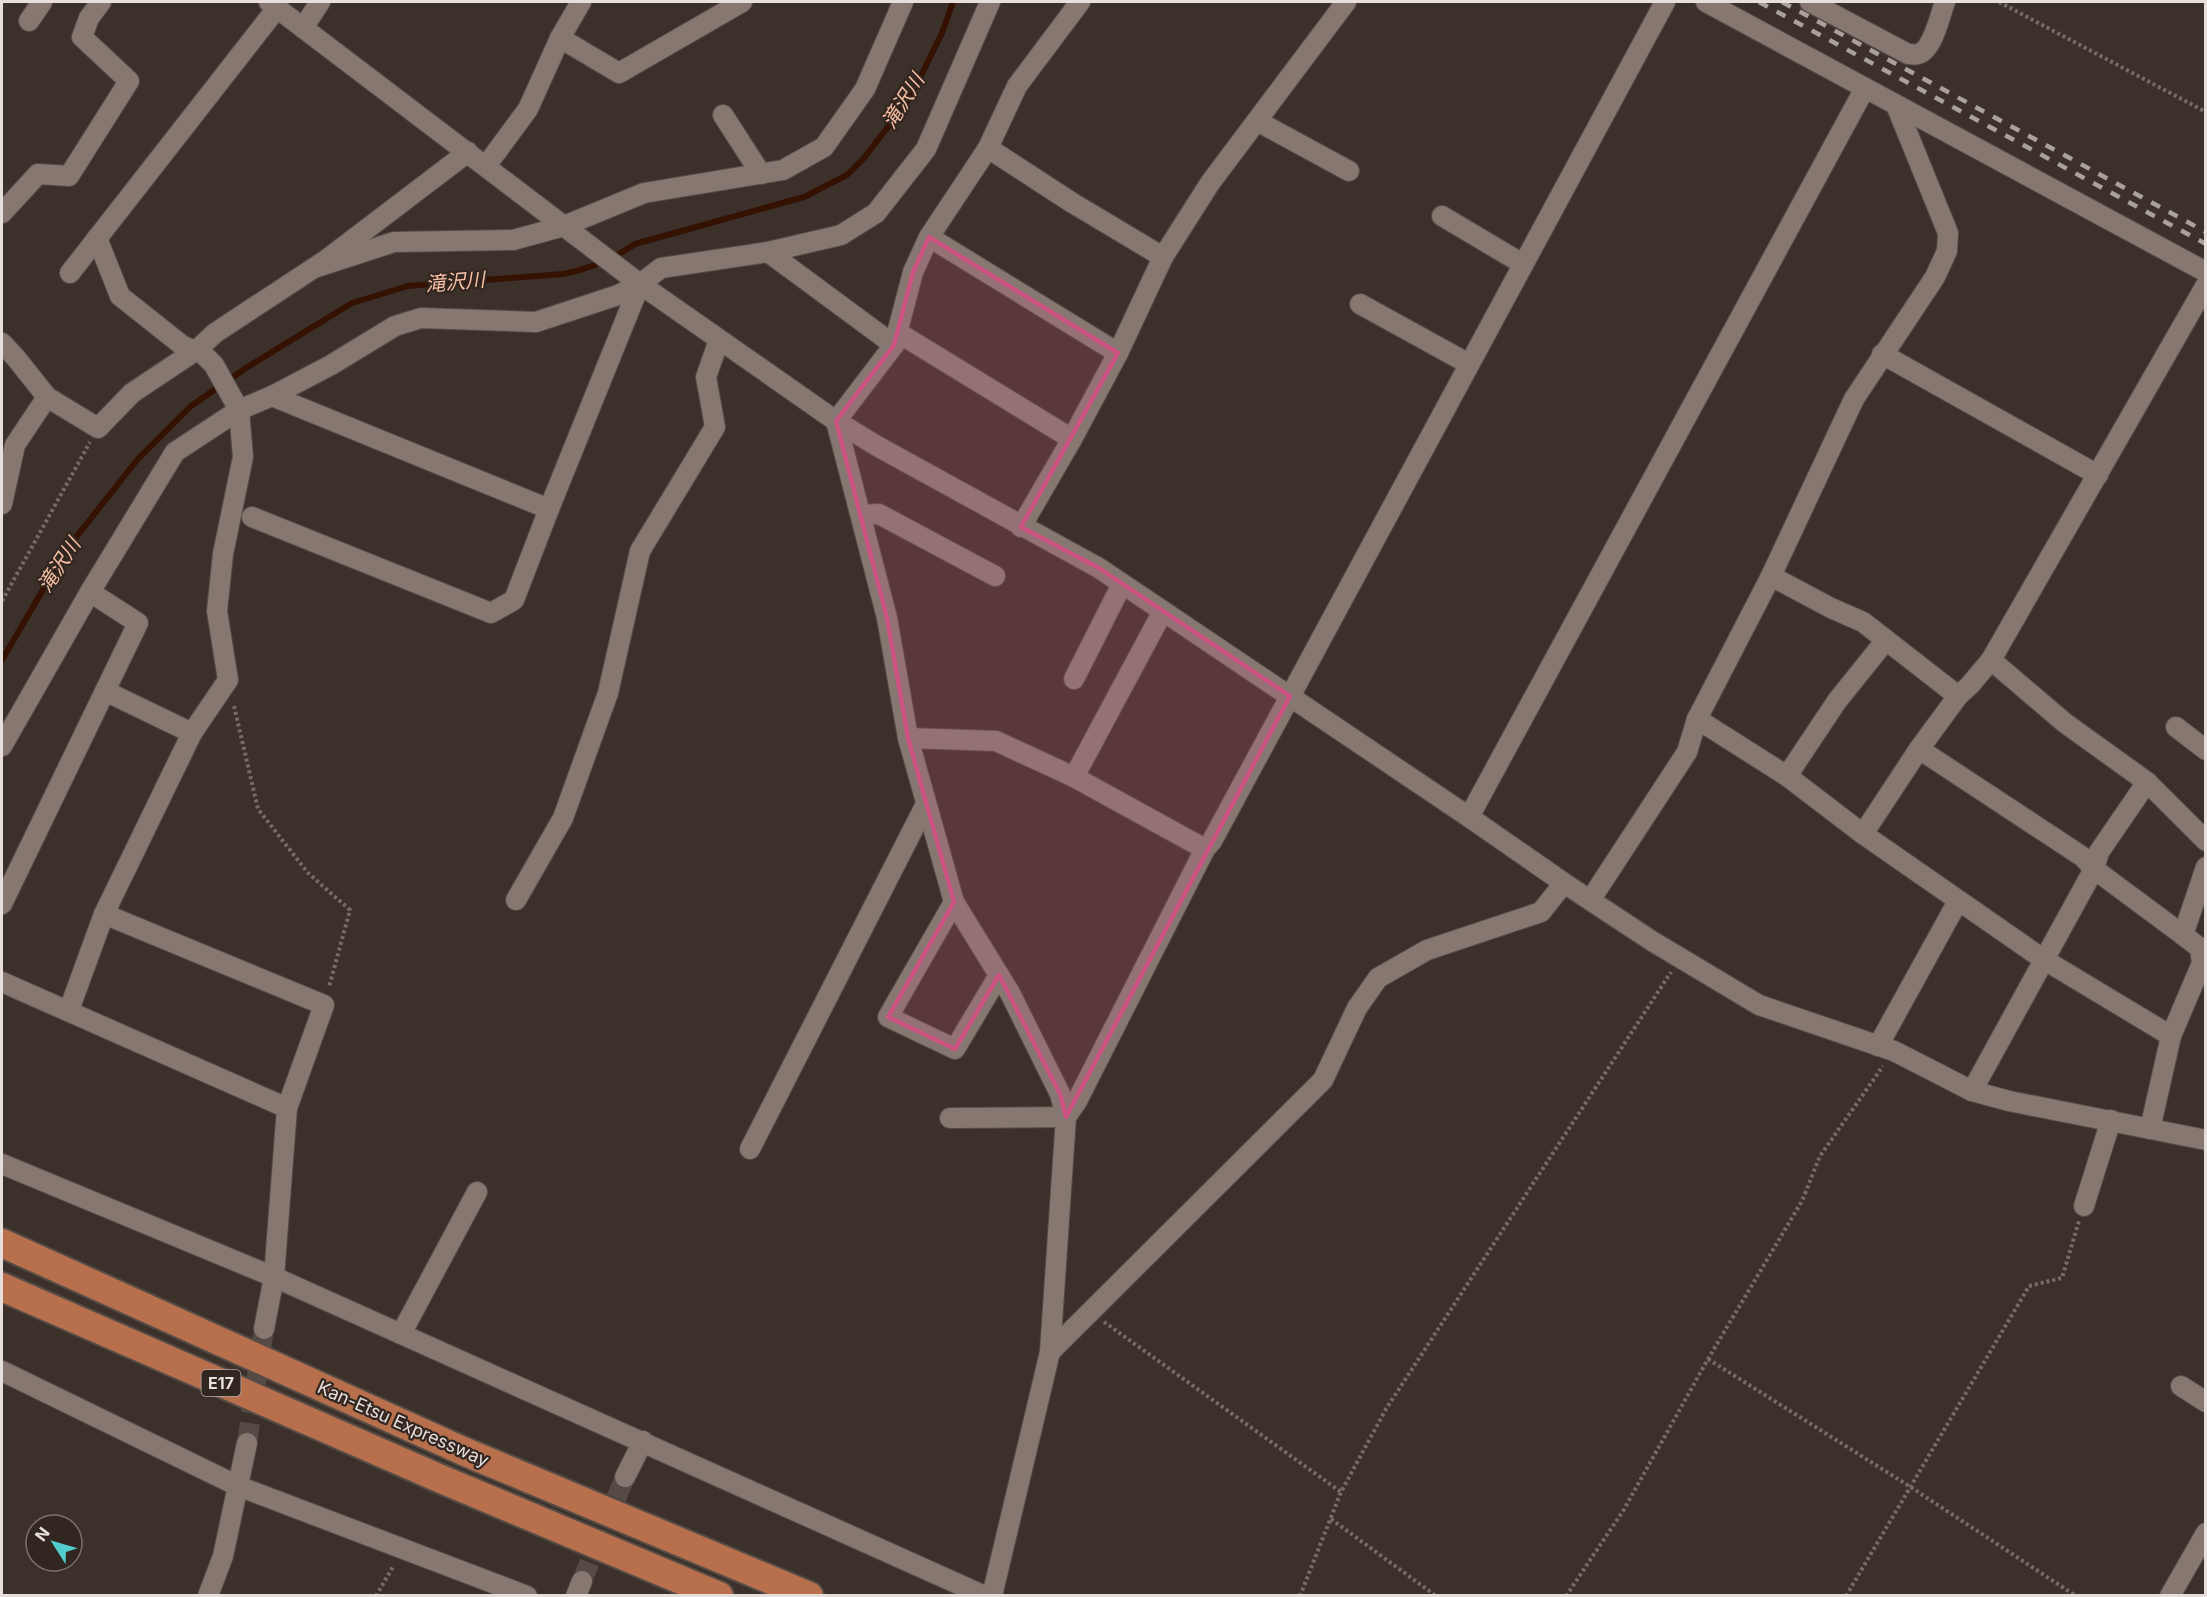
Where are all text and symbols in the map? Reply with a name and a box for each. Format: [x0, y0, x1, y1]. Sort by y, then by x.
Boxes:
water label: 滝沢川 [877, 68, 930, 133]
water label: 滝沢川 [424, 267, 488, 297]
water label: 滝沢川 [33, 532, 86, 597]
road number: E17 [202, 1370, 240, 1396]
street label: Kan-Etsu Expressway [314, 1376, 492, 1471]
north arrow [24, 1513, 84, 1573]
text: N [30, 1523, 54, 1545]

